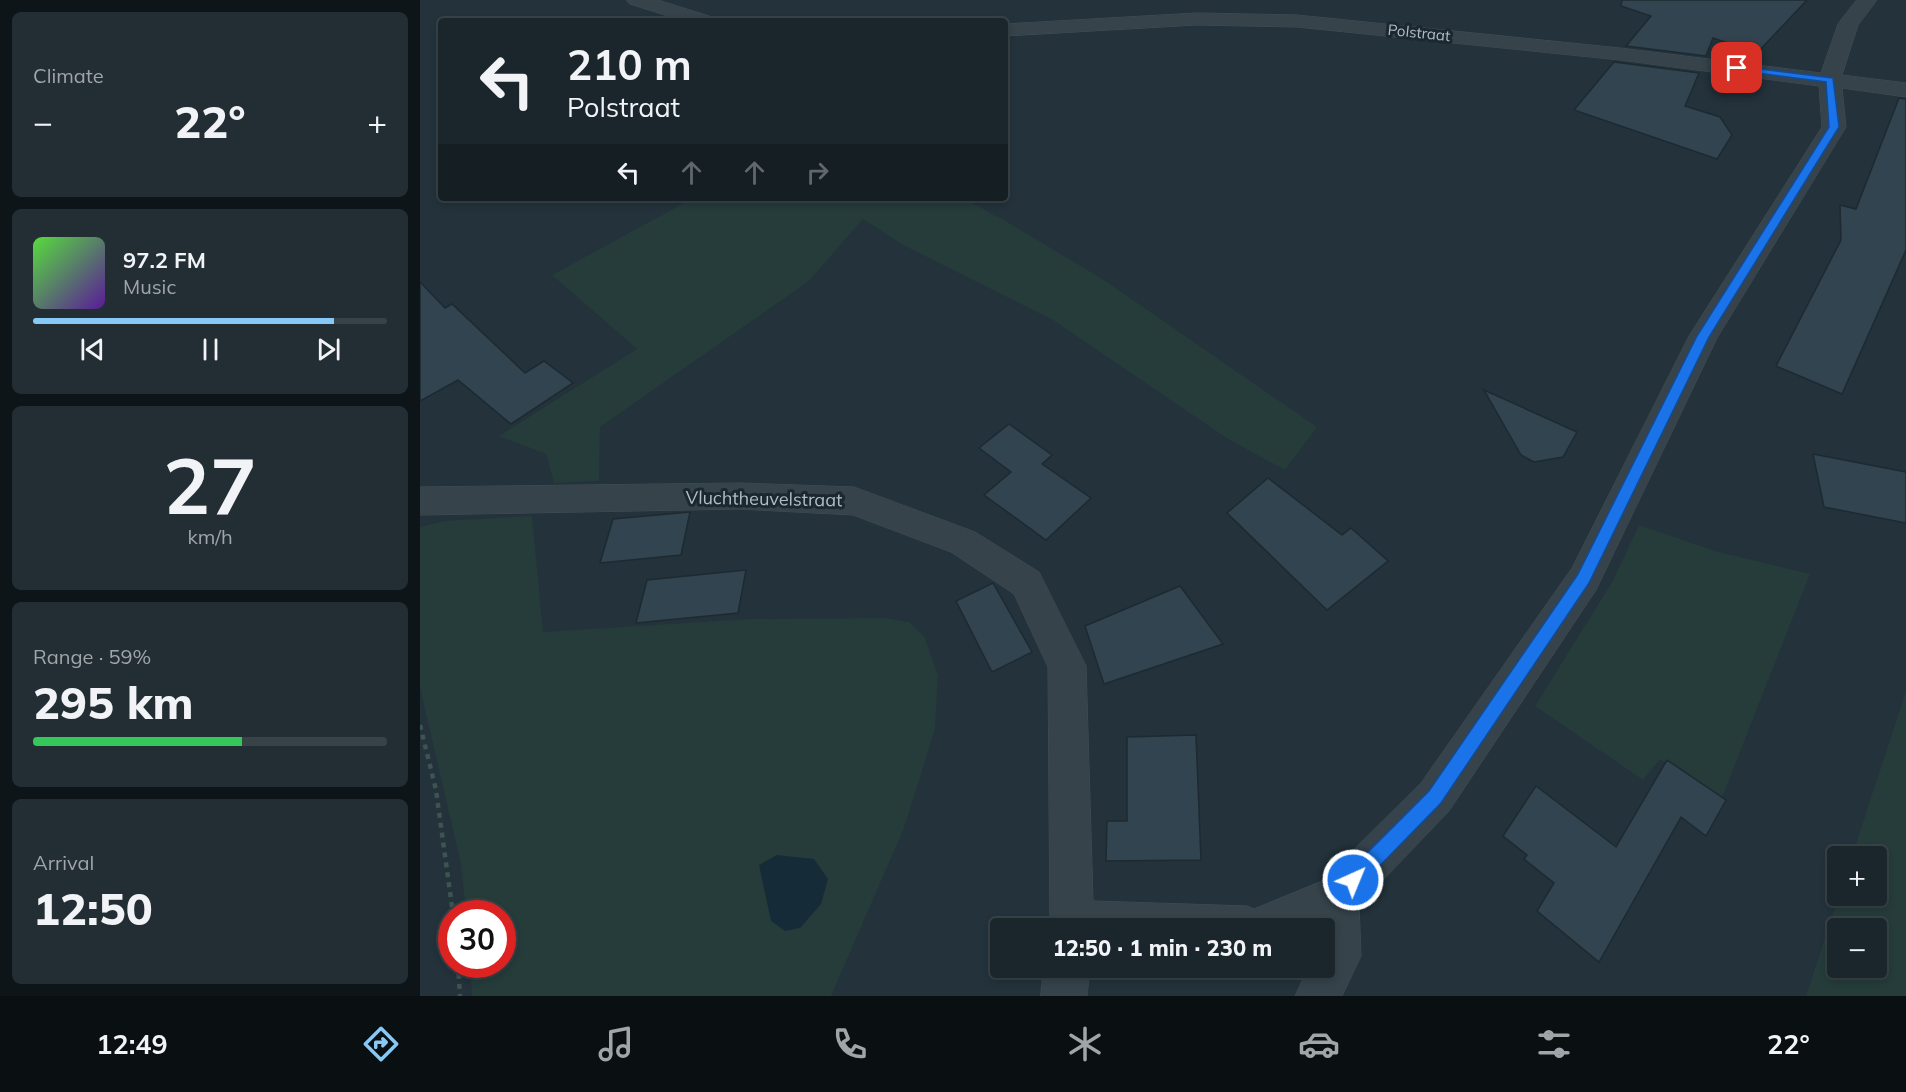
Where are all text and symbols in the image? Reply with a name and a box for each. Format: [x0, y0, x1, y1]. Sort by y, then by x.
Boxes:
street label: Polstraat [1387, 20, 1451, 45]
text: 210 m [567, 38, 692, 91]
icon: left [468, 42, 546, 120]
pin [1711, 42, 1762, 93]
icon: arrive [1720, 51, 1753, 84]
text: Climate [33, 63, 104, 88]
text: Polstraat [567, 90, 680, 124]
text: 22° [174, 93, 246, 149]
text: − [33, 101, 53, 142]
text: + [367, 101, 387, 142]
icon: left [612, 156, 645, 189]
icon: ahead [675, 156, 708, 189]
icon: ahead [738, 156, 771, 189]
icon: right [801, 156, 834, 189]
text: 97.2 FM [123, 246, 206, 274]
text: Music [123, 274, 176, 299]
icon: previous [76, 333, 109, 366]
icon: pause [194, 333, 227, 366]
icon: next [312, 333, 345, 366]
text: 27 [163, 436, 257, 534]
street label: Vluchtheuvelstraat [685, 486, 843, 511]
text: km/h [187, 524, 233, 549]
text: Range · 59% [33, 644, 151, 669]
text: 295 km [33, 674, 194, 730]
map controls [1827, 846, 1887, 978]
button: + [1827, 846, 1887, 906]
position arrow [1321, 848, 1385, 912]
text: Arrival [33, 850, 94, 875]
text: 12:50 [33, 880, 153, 936]
speed limit sign: 30 [438, 900, 516, 978]
button: − [1827, 918, 1887, 978]
text: 12:50 · 1 min · 230 m [1053, 934, 1272, 962]
icon: directions [360, 1023, 402, 1065]
icon: music [595, 1023, 637, 1065]
icon: phone [829, 1023, 871, 1065]
icon: climate [1064, 1023, 1106, 1065]
icon: car [1298, 1023, 1340, 1065]
icon: filters [1533, 1023, 1575, 1065]
text: 12:49 [96, 1027, 168, 1061]
text: 22° [1767, 1027, 1810, 1061]

